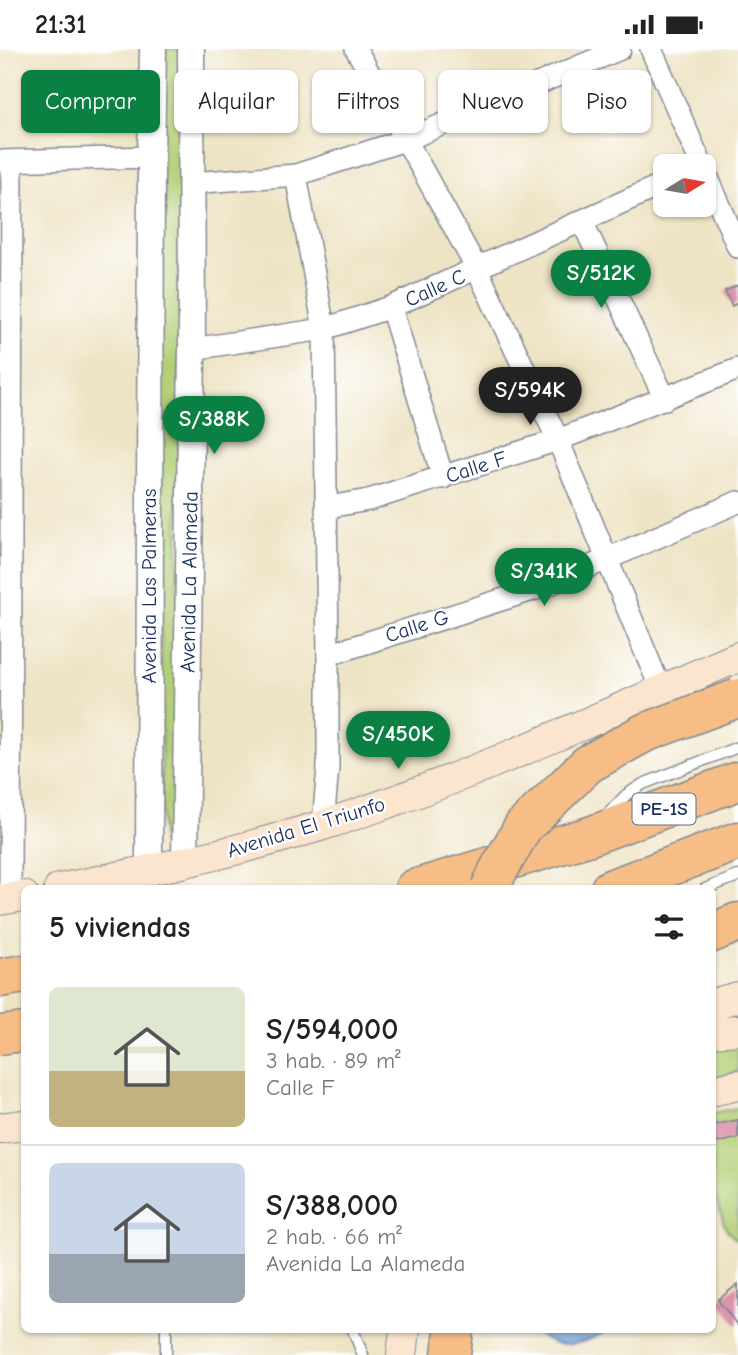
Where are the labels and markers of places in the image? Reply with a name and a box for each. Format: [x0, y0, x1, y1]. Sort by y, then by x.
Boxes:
pin: S/512K [544, 251, 658, 310]
pin: S/594K [473, 367, 587, 427]
pin: S/388K [157, 397, 271, 456]
pin: S/341K [487, 549, 601, 608]
pin: S/450K [341, 711, 455, 771]

